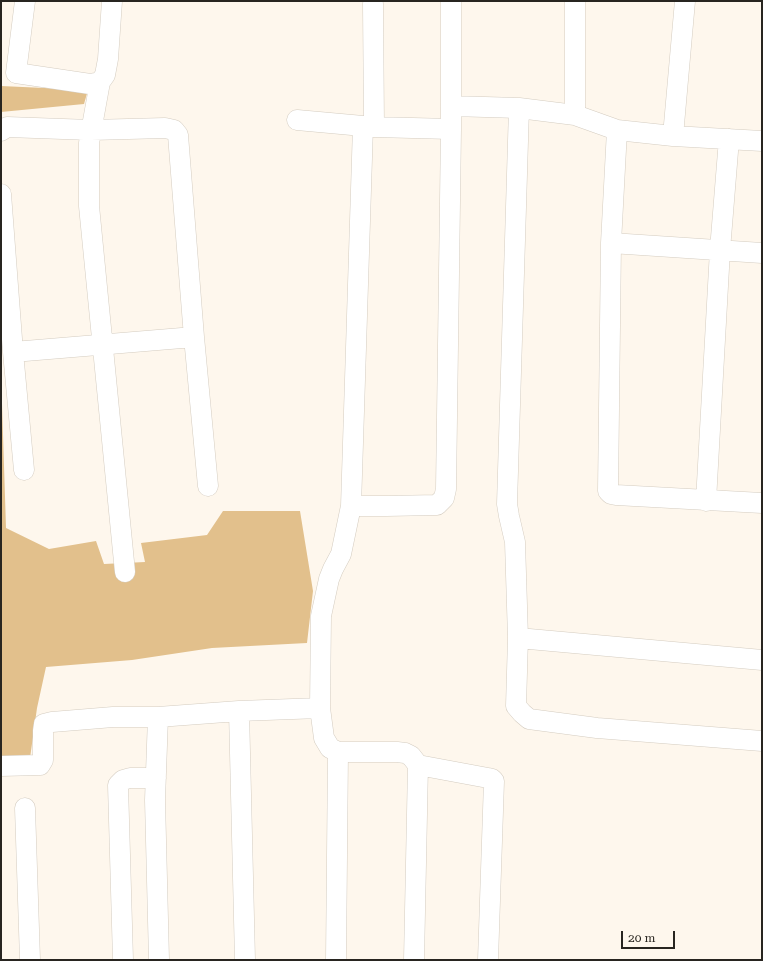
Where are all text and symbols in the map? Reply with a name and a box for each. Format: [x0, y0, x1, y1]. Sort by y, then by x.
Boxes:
scale bar [623, 923, 677, 949]
text: 20 m [628, 931, 655, 945]

